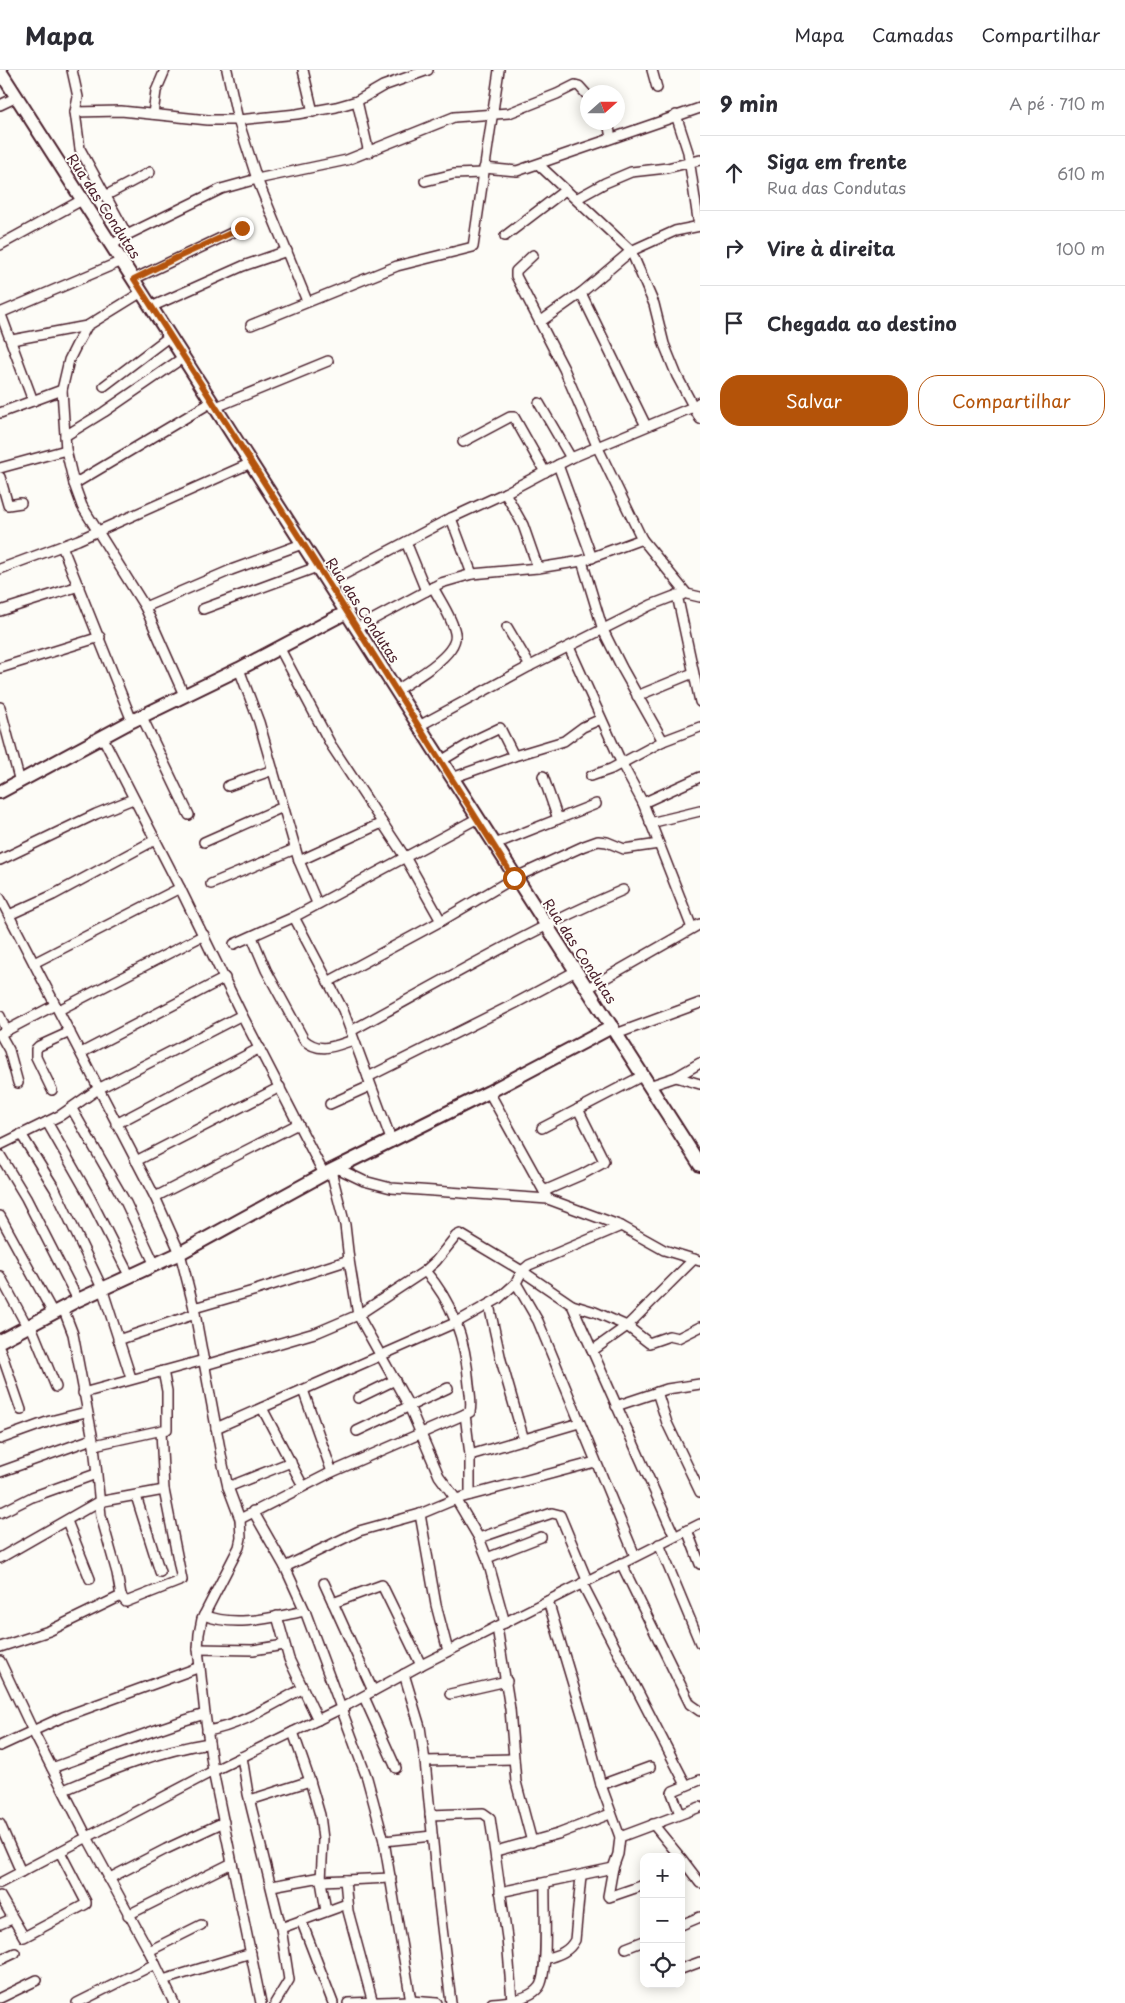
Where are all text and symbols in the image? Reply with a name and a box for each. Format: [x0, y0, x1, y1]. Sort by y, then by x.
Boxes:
text: Mapa [25, 17, 94, 53]
text: Mapa [794, 21, 844, 48]
text: Camadas [872, 21, 954, 48]
text: Compartilhar [982, 21, 1100, 48]
north arrow [580, 85, 625, 130]
text: 9 min [720, 87, 778, 119]
text: A pé · 710 m [1009, 91, 1105, 115]
text: Siga em frente [767, 147, 907, 175]
street label: Rua das Condutas [62, 149, 146, 263]
icon: ahead [720, 159, 748, 187]
text: 610 m [1057, 161, 1105, 185]
text: Rua das Condutas [767, 175, 906, 199]
route end [231, 217, 254, 240]
icon: right [720, 234, 748, 262]
text: Vire à direita [767, 234, 895, 262]
text: 100 m [1056, 236, 1105, 260]
icon: arrive [720, 309, 748, 337]
text: Chegada ao destino [767, 309, 957, 337]
button: Salvar [720, 375, 908, 426]
button: Compartilhar [918, 375, 1105, 426]
street label: Rua das Condutas [321, 553, 405, 667]
route start [503, 867, 526, 890]
street label: Rua das Condutas [538, 894, 622, 1008]
map controls [640, 1853, 685, 1988]
button: + [640, 1853, 685, 1898]
button: − [640, 1898, 685, 1943]
button: locate [640, 1943, 685, 1988]

